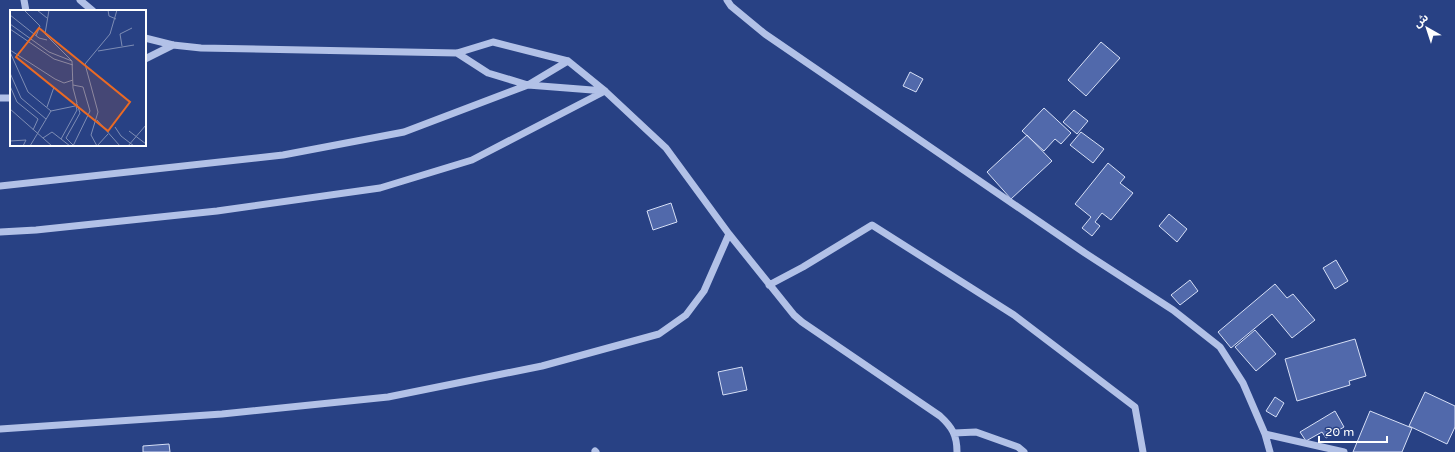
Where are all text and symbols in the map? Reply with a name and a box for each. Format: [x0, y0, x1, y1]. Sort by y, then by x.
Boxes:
north arrow [1407, 8, 1447, 48]
inset map [10, 10, 146, 146]
text: ش [1411, 11, 1431, 30]
scale bar [1319, 418, 1387, 444]
text: 20 m [1325, 425, 1354, 439]

